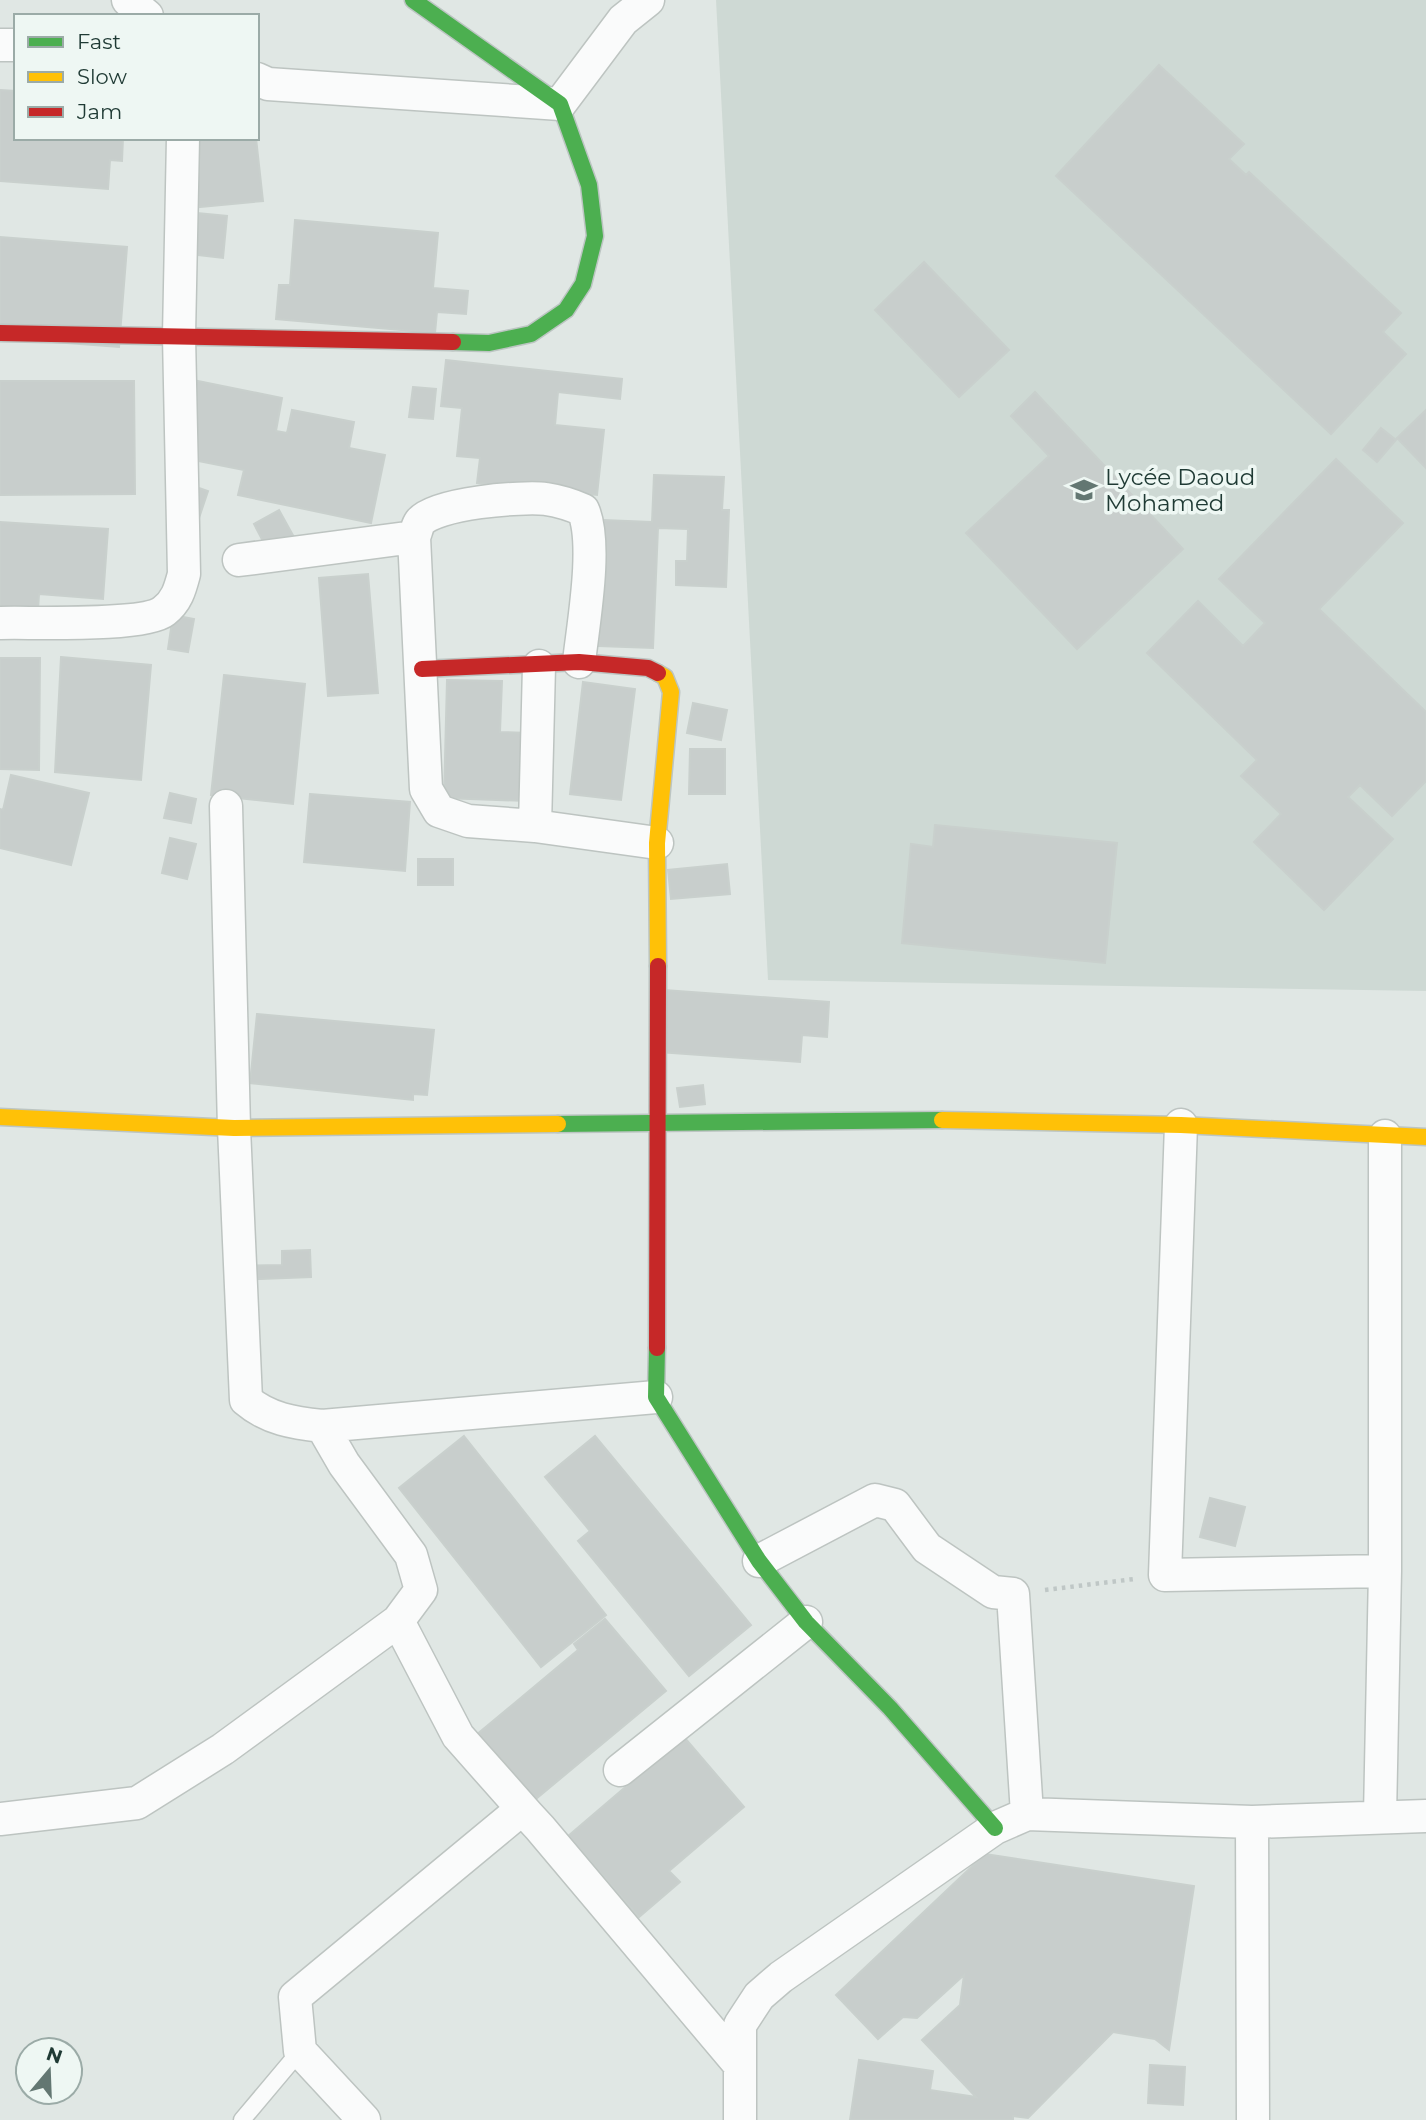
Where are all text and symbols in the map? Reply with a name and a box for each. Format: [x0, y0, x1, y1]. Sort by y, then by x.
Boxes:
legend [14, 14, 259, 140]
text: Fast [77, 29, 121, 54]
text: Slow [77, 64, 127, 89]
text: Jam [76, 99, 122, 124]
place label: Lycée Daoud Mohamed [1105, 463, 1255, 517]
school or university icon: Lycée Daoud Mohamed [1069, 475, 1099, 505]
north arrow [14, 2036, 84, 2106]
text: N [43, 2042, 65, 2069]

